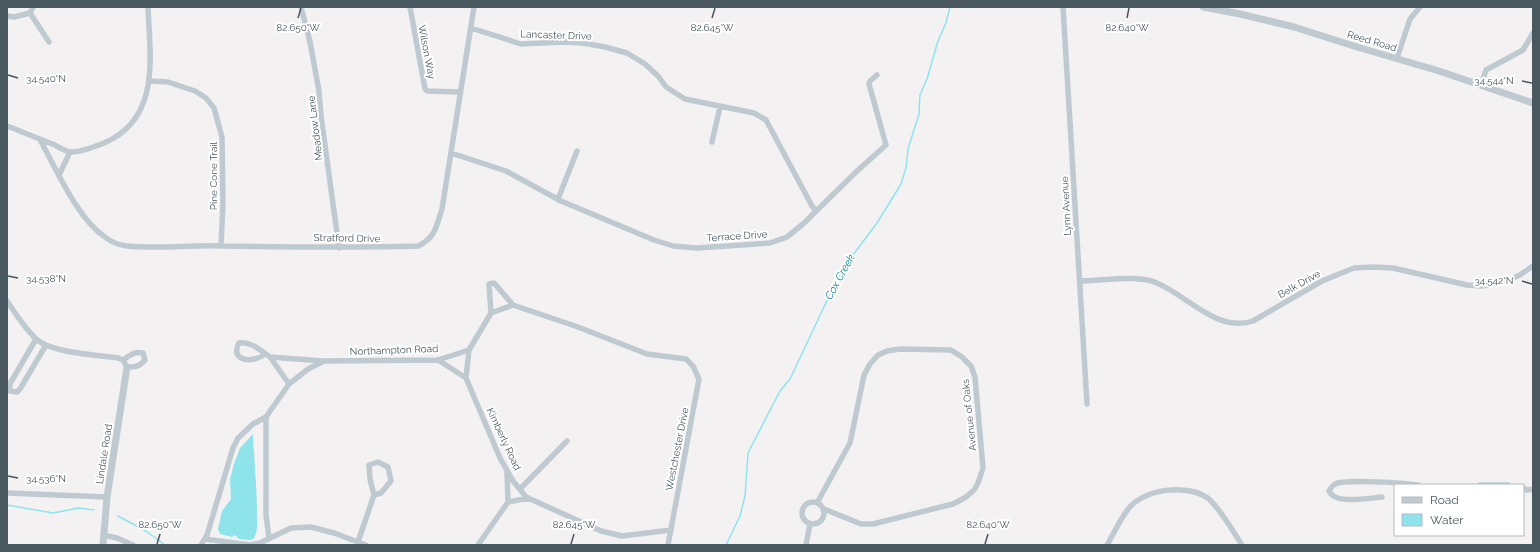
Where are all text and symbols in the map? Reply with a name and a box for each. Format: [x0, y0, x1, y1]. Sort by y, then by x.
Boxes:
text: 82.650°W [276, 22, 320, 33]
text: 82.645°W [690, 22, 734, 33]
text: 82.640°W [1105, 22, 1149, 33]
street label: Wilson Way [416, 24, 438, 81]
street label: Lancaster Drive [520, 28, 592, 42]
street label: Reed Road [1346, 29, 1398, 53]
text: 34.540°N [26, 73, 66, 84]
text: 34.544°N [1474, 75, 1514, 86]
street label: Meadow Lane [306, 95, 324, 161]
street label: Pine Cone Trail [208, 141, 219, 210]
street label: Lynn Avenue [1059, 176, 1073, 236]
street label: Terrace Drive [706, 228, 768, 244]
street label: Stratford Drive [314, 232, 381, 244]
water label: Cox Creek [822, 252, 858, 302]
street label: Belk Drive [1276, 268, 1322, 300]
text: 34.538°N [26, 273, 66, 284]
text: 34.542°N [1474, 275, 1514, 286]
street label: Northampton Road [350, 343, 438, 357]
street label: Avenue of Oaks [960, 378, 978, 451]
street label: Kimberly Road [485, 406, 523, 472]
street label: Westchester Drive [664, 406, 690, 492]
street label: Lindale Road [94, 423, 114, 485]
text: 34.536°N [26, 473, 66, 484]
legend [1394, 484, 1524, 536]
text: Road [1430, 493, 1459, 507]
text: Water [1430, 513, 1464, 527]
text: 82.650°W [138, 519, 182, 530]
text: 82.645°W [552, 519, 596, 530]
text: 82.640°W [966, 519, 1010, 530]

